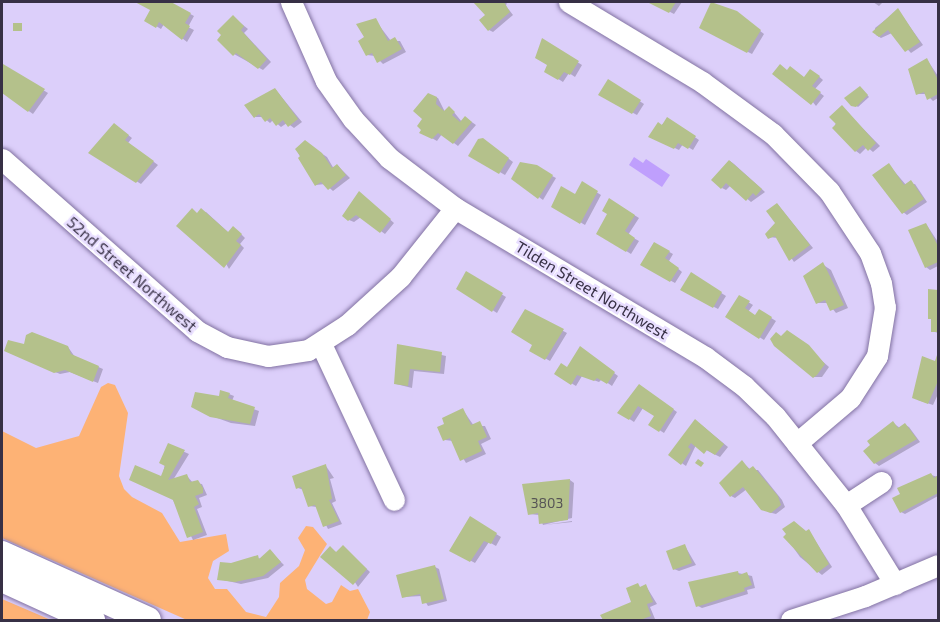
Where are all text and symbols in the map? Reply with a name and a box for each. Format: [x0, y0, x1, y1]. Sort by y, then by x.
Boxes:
street label: 52nd Street Northwest [63, 212, 201, 336]
street label: Tilden Street Northwest [512, 237, 672, 343]
house number: 3803 [531, 495, 563, 511]

